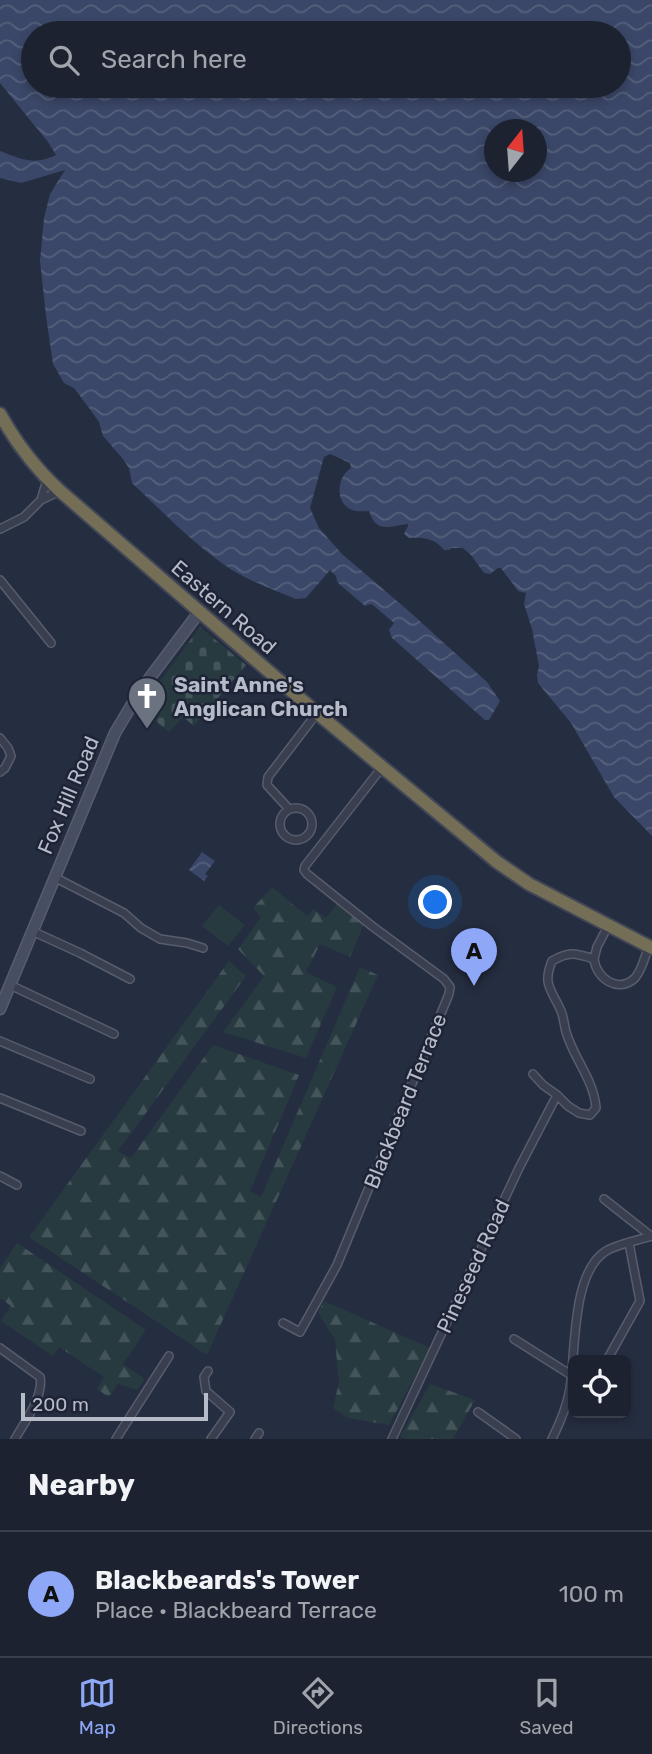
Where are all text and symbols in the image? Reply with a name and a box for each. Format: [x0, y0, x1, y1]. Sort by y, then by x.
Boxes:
search box [21, 21, 631, 98]
icon: search [45, 41, 83, 79]
text: Search here [101, 44, 247, 75]
north arrow [484, 119, 547, 182]
street label: Eastern Road [167, 555, 281, 659]
place label: Saint Anne's Anglican Church [174, 672, 348, 721]
church icon: Saint Anne's Anglican Church [126, 675, 168, 730]
street label: Fox Hill Road [32, 732, 104, 858]
your location [418, 885, 452, 919]
pin: A [451, 928, 497, 986]
street label: Blackbeard Terrace [358, 1010, 452, 1192]
street label: Pineseed Road [431, 1195, 515, 1337]
map controls [568, 1355, 631, 1418]
button: locate [568, 1355, 631, 1418]
scale bar [21, 1390, 208, 1422]
text: 200 m [32, 1393, 89, 1416]
text: Nearby [28, 1467, 135, 1503]
text: Blackbeards's Tower [95, 1565, 359, 1596]
text: A [43, 1580, 59, 1608]
text: 100 m [559, 1580, 624, 1608]
text: Place · Blackbeard Terrace [95, 1596, 377, 1624]
tab: Map [78, 1674, 116, 1739]
tab: Directions [273, 1674, 363, 1739]
tab: Saved [519, 1674, 574, 1739]

